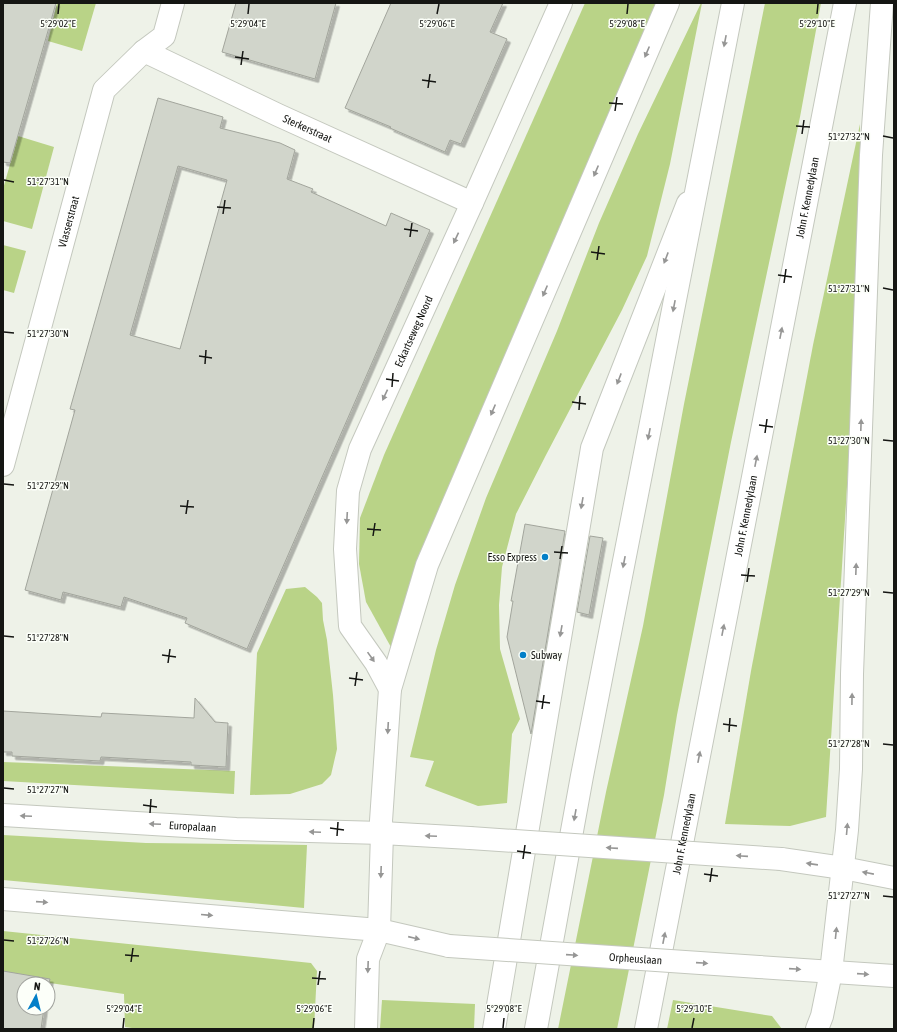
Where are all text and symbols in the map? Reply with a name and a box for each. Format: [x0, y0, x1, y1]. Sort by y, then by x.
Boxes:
text: 5°29'02"E [40, 18, 76, 29]
text: 5°29'04"E [230, 18, 266, 29]
text: 5°29'06"E [419, 18, 455, 29]
text: 5°29'08"E [609, 18, 645, 29]
text: 5°29'10"E [799, 18, 835, 29]
one-way arrow [722, 35, 728, 47]
one-way arrow [644, 46, 650, 57]
street label: Sterkerstraat [281, 112, 334, 145]
text: 51°27'32"N [828, 131, 870, 142]
street label: John F. Kennedylaan [794, 156, 821, 239]
one-way arrow [592, 166, 598, 178]
text: 51°27'31"N [27, 176, 69, 187]
street label: Vlasserstraat [56, 195, 81, 249]
one-way arrow [453, 233, 459, 244]
one-way arrow [663, 253, 669, 265]
text: 51°27'31"N [828, 283, 870, 294]
one-way arrow [541, 285, 547, 297]
street label: Eckartseweg Noord [392, 294, 435, 369]
one-way arrow [671, 300, 677, 313]
one-way arrow [778, 327, 784, 339]
text: 51°27'30"N [27, 328, 69, 339]
one-way arrow [615, 374, 621, 386]
one-way arrow [382, 389, 388, 401]
one-way arrow [490, 405, 496, 417]
one-way arrow [858, 418, 864, 431]
one-way arrow [646, 428, 652, 440]
text: 51°27'30"N [828, 435, 870, 446]
one-way arrow [754, 455, 760, 467]
street label: John F. Kennedylaan [732, 474, 759, 557]
text: 51°27'29"N [27, 480, 69, 491]
one-way arrow [579, 497, 585, 509]
one-way arrow [344, 512, 350, 525]
place label: Esso Express [488, 551, 537, 563]
marker: Esso Express [540, 552, 550, 562]
one-way arrow [621, 555, 627, 568]
one-way arrow [853, 562, 859, 575]
text: 51°27'29"N [828, 587, 870, 598]
one-way arrow [721, 624, 727, 636]
one-way arrow [558, 625, 564, 638]
text: 51°27'28"N [27, 632, 69, 643]
place label: Subway [531, 649, 563, 661]
marker: Subway [518, 650, 528, 660]
one-way arrow [367, 651, 375, 662]
one-way arrow [849, 692, 855, 705]
one-way arrow [385, 722, 392, 734]
text: 51°27'28"N [828, 738, 870, 749]
one-way arrow [696, 751, 702, 764]
text: 51°27'27"N [27, 784, 69, 795]
street label: John F. Kennedylaan [670, 792, 698, 875]
one-way arrow [572, 809, 578, 821]
one-way arrow [20, 813, 32, 820]
street label: Europalaan [169, 819, 217, 834]
one-way arrow [148, 821, 161, 827]
one-way arrow [844, 823, 850, 835]
one-way arrow [309, 828, 321, 835]
one-way arrow [425, 832, 437, 839]
one-way arrow [606, 844, 618, 851]
one-way arrow [736, 853, 748, 860]
one-way arrow [806, 860, 818, 867]
one-way arrow [377, 866, 384, 878]
one-way arrow [862, 870, 875, 876]
text: 51°27'27"N [828, 890, 870, 901]
one-way arrow [36, 898, 48, 905]
one-way arrow [201, 911, 213, 918]
one-way arrow [832, 927, 839, 939]
one-way arrow [661, 932, 667, 944]
text: 51°27'26"N [27, 935, 69, 946]
one-way arrow [408, 935, 420, 941]
one-way arrow [566, 951, 578, 958]
street label: Orpheuslaan [609, 951, 662, 966]
one-way arrow [696, 960, 708, 967]
one-way arrow [365, 961, 371, 974]
one-way arrow [789, 966, 801, 973]
one-way arrow [857, 971, 869, 978]
north arrow [16, 976, 56, 1016]
text: N [33, 980, 41, 992]
text: 5°29'04"E [106, 1003, 142, 1014]
text: 5°29'06"E [296, 1003, 332, 1014]
text: 5°29'08"E [486, 1003, 522, 1014]
text: 5°29'10"E [676, 1003, 712, 1014]

